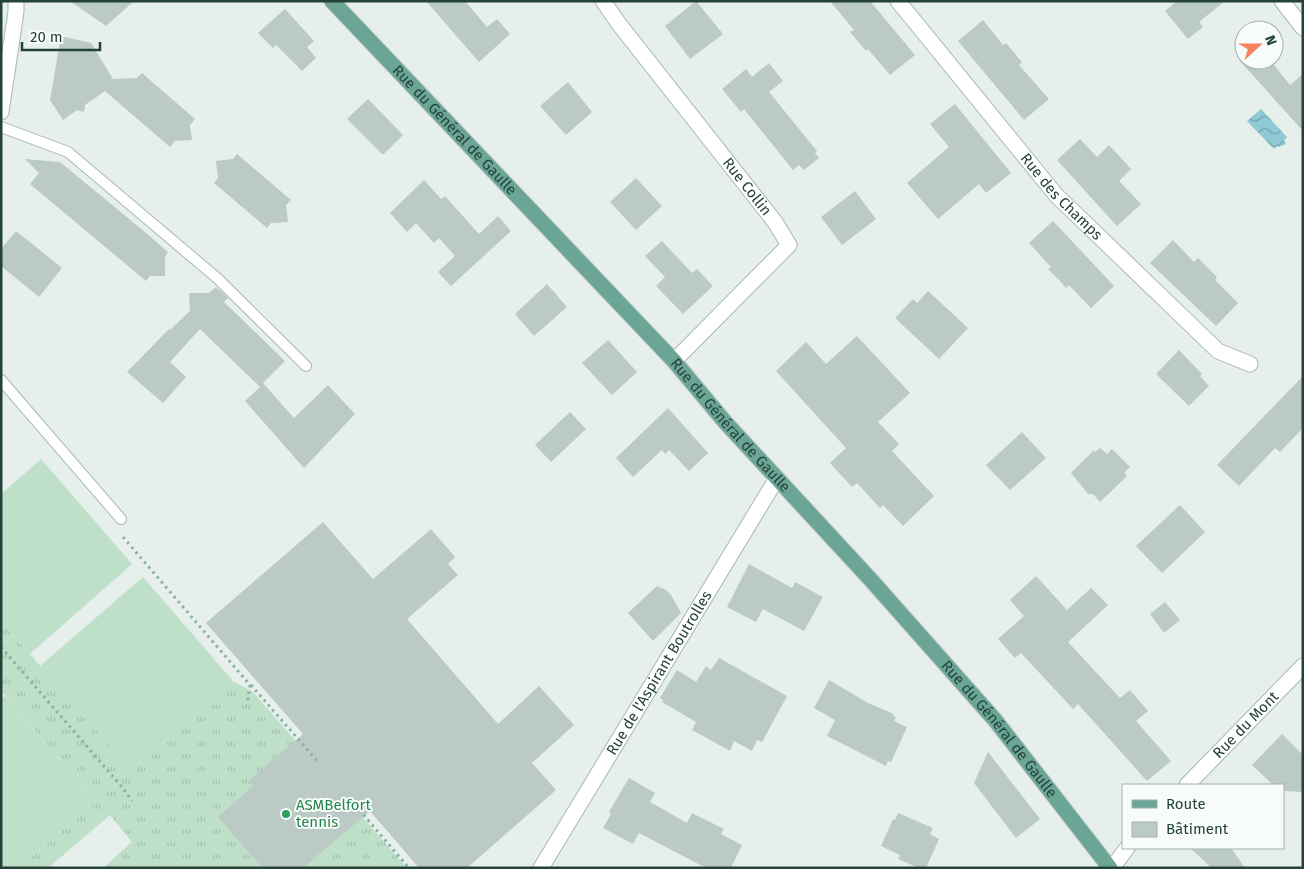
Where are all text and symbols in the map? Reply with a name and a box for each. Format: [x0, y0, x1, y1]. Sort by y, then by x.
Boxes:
scale bar [22, 20, 100, 52]
north arrow [1234, 20, 1284, 70]
text: 20 m [30, 28, 63, 46]
text: N [1261, 33, 1280, 48]
street label: Rue du Général de Gaulle [389, 61, 521, 199]
street label: Rue des Champs [1017, 150, 1106, 244]
street label: Rue Collin [719, 154, 775, 219]
street label: Rue du Général de Gaulle [667, 355, 794, 496]
street label: Rue de l'Aspirant Boutrolles [603, 588, 716, 758]
street label: Rue du Général de Gaulle [938, 657, 1061, 801]
street label: Rue du Mont [1209, 687, 1283, 762]
legend [1122, 784, 1284, 849]
text: Route [1166, 795, 1206, 813]
place label: ASMBelfort tennis [296, 796, 371, 831]
marker: ASMBelfort tennis [280, 808, 292, 820]
text: Bâtiment [1166, 820, 1229, 838]

